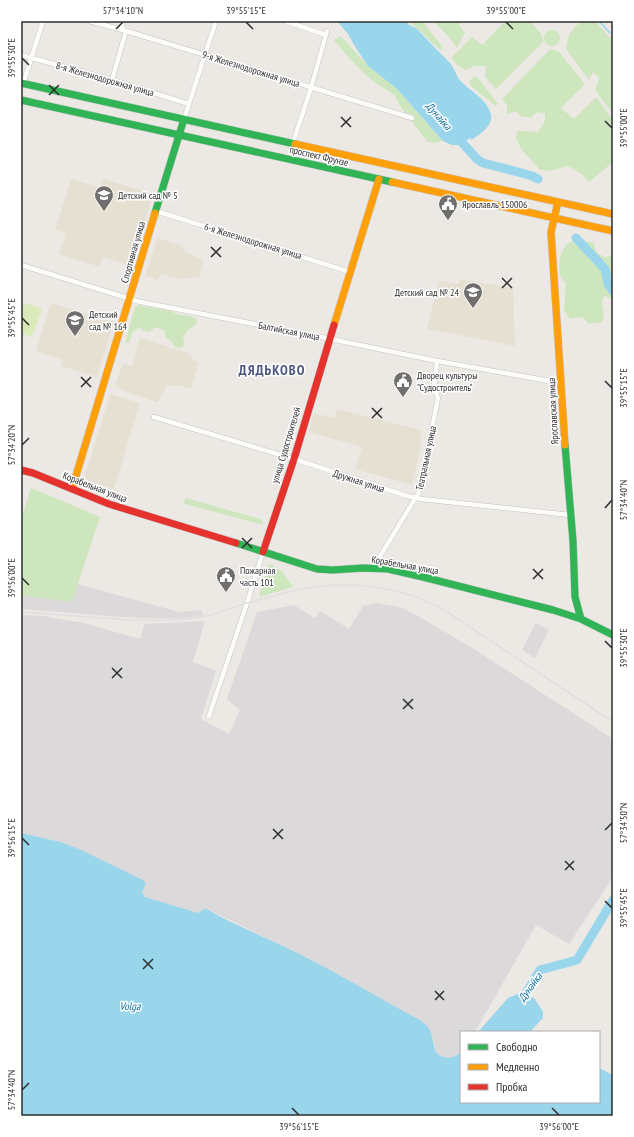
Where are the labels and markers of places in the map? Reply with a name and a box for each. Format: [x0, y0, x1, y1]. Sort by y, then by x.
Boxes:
school or university icon: Детский сад № 5 [93, 184, 115, 212]
place label: Детский сад № 5 [118, 189, 178, 202]
public building icon: Ярославль 150006 [437, 193, 459, 221]
place label: Ярославль 150006 [462, 198, 528, 211]
school or university icon: Детский сад № 24 [462, 281, 484, 309]
place label: Детский сад № 24 [395, 286, 459, 299]
place label: Детский сад № 164 [89, 308, 127, 333]
school or university icon: Детский сад № 164 [64, 309, 86, 337]
place label: Дворец культуры "Судостроитель" [417, 369, 478, 394]
public building icon: Дворец культуры "Судостроитель" [392, 370, 414, 398]
place label: Пожарная часть 101 [240, 564, 276, 589]
public building icon: Пожарная часть 101 [215, 565, 237, 593]

